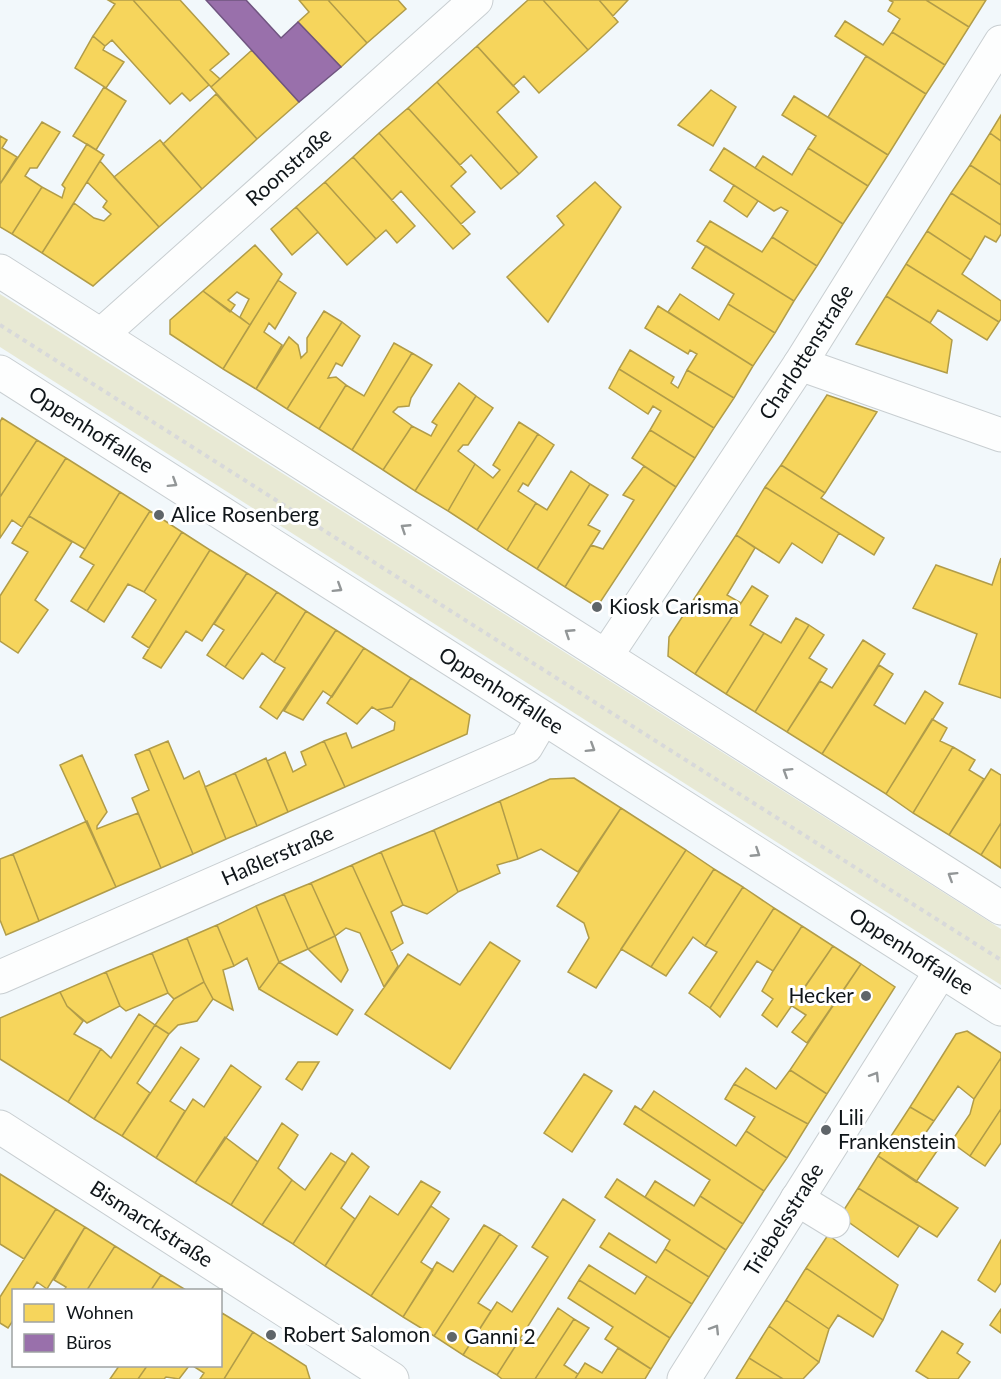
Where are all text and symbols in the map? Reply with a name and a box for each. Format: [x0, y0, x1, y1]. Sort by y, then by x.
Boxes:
street label: Roonstraße [240, 121, 336, 211]
street label: Charlottenstraße [753, 279, 858, 424]
street label: Oppenhoffallee [25, 380, 159, 478]
one-way arrow [167, 475, 177, 487]
place label: Alice Rosenberg [171, 501, 319, 526]
marker: Alice Rosenberg [152, 508, 166, 522]
one-way arrow [401, 524, 411, 536]
one-way arrow [332, 580, 342, 592]
place label: Kiosk Carisma [609, 593, 739, 618]
marker: Kiosk Carisma [590, 600, 604, 614]
one-way arrow [565, 629, 576, 640]
street label: Oppenhoffallee [435, 641, 569, 739]
one-way arrow [585, 741, 595, 753]
one-way arrow [783, 768, 794, 779]
street label: Haßlerstraße [217, 819, 337, 890]
one-way arrow [749, 846, 760, 857]
one-way arrow [947, 873, 958, 884]
street label: Oppenhoffallee [845, 902, 979, 999]
place label: Hecker [788, 982, 854, 1007]
marker: Hecker [859, 989, 873, 1003]
one-way arrow [868, 1072, 880, 1082]
place label: Lili Frankenstein [838, 1104, 956, 1153]
marker: Lili Frankenstein [819, 1123, 833, 1137]
street label: Triebelsstraße [738, 1158, 828, 1280]
street label: Bismarckstraße [86, 1174, 218, 1272]
legend [12, 1289, 222, 1367]
text: Wohnen [66, 1301, 133, 1323]
place label: Robert Salomon [283, 1321, 430, 1346]
place label: Ganni 2 [464, 1323, 536, 1348]
one-way arrow [707, 1325, 718, 1336]
marker: Robert Salomon [264, 1328, 278, 1342]
marker: Ganni 2 [445, 1330, 459, 1344]
text: Büros [66, 1331, 112, 1353]

